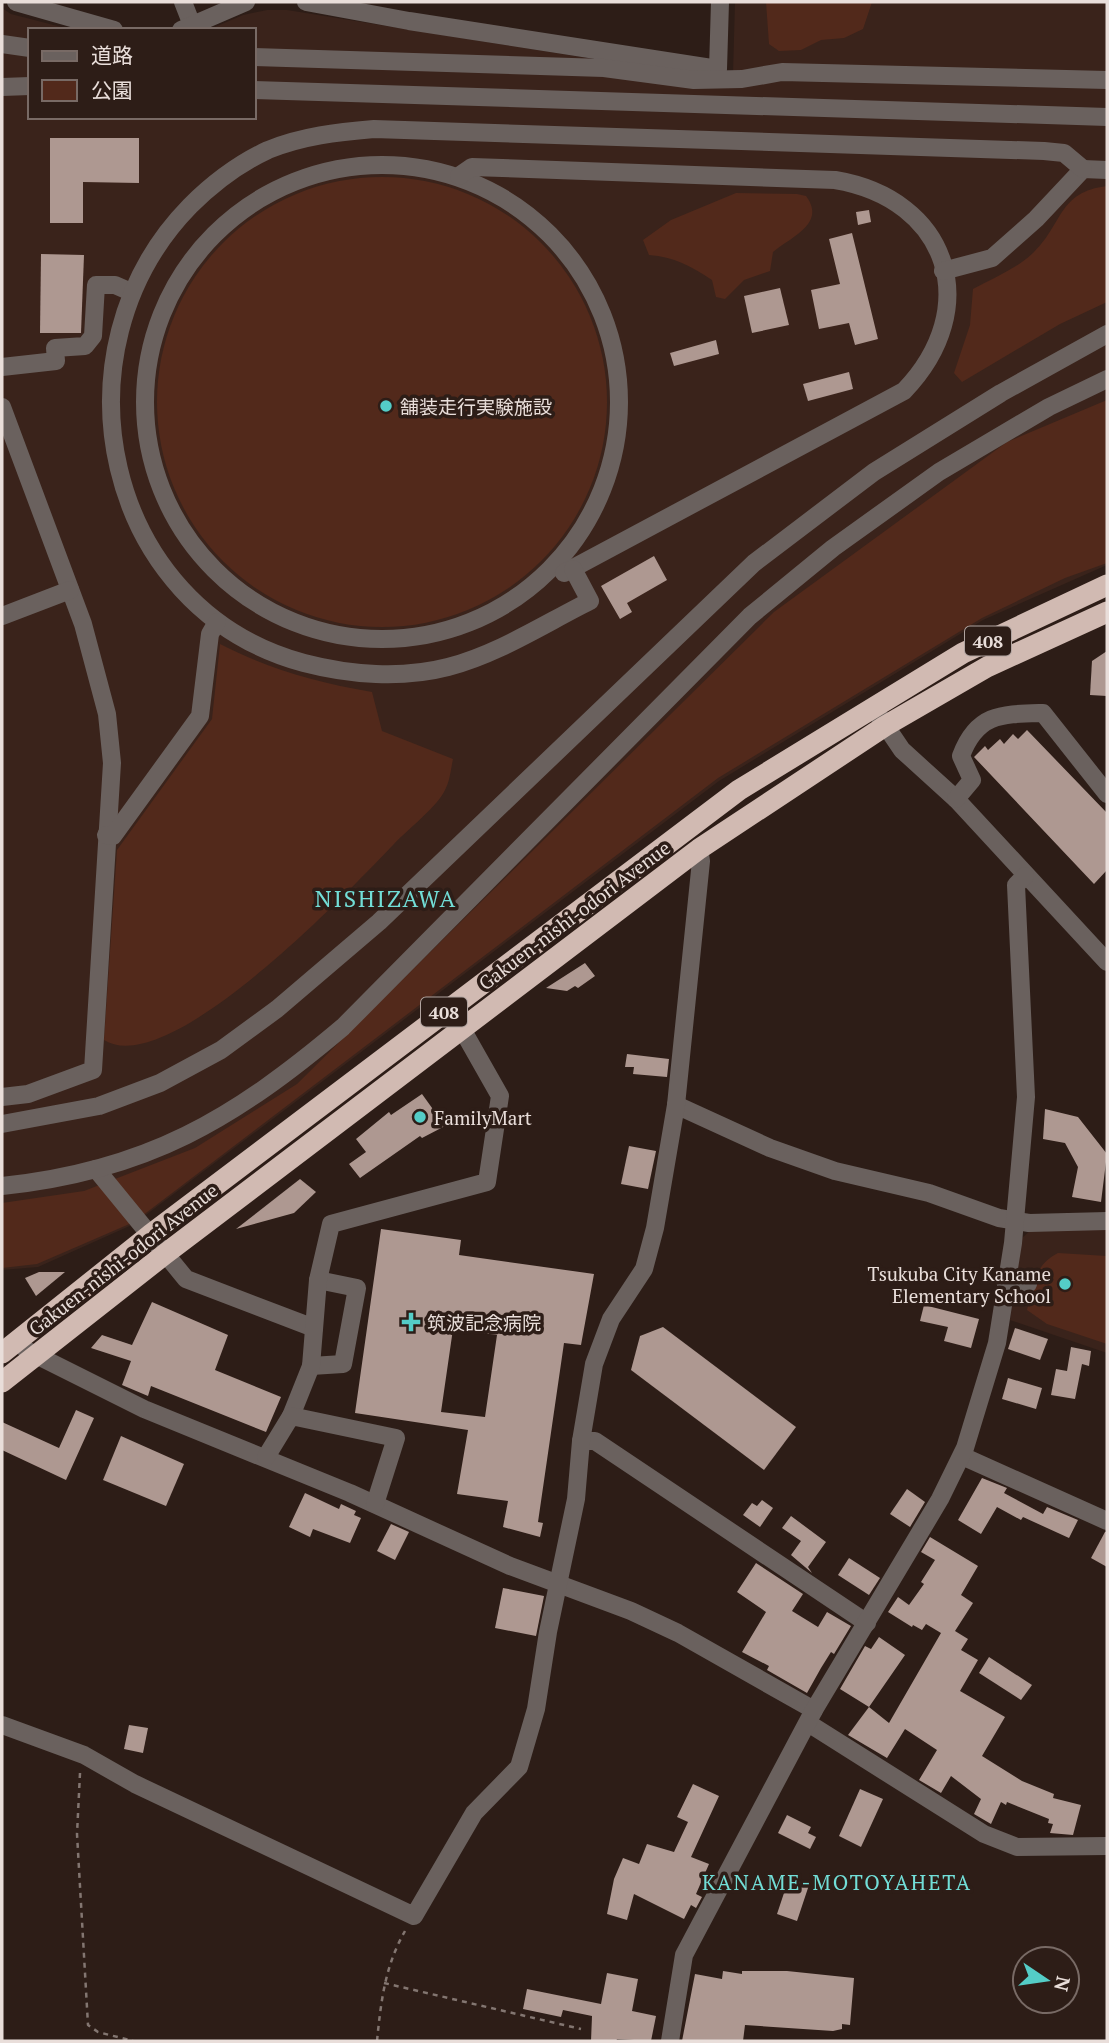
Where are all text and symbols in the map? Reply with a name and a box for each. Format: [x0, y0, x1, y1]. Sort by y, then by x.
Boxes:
legend [28, 28, 256, 119]
text: 道路 [91, 41, 133, 69]
text: 公園 [91, 76, 133, 104]
place label: 舗装走行実験施設 [400, 394, 552, 419]
marker: 舗装走行実験施設 [378, 398, 394, 414]
road number: 408 [965, 626, 1011, 656]
street label: Gakuen-nishi-odori Avenue [473, 835, 675, 995]
district label: NISHIZAWA [315, 883, 457, 914]
road number: 408 [421, 998, 467, 1027]
place label: FamilyMart [434, 1105, 532, 1130]
marker: FamilyMart [412, 1109, 428, 1125]
street label: Gakuen-nishi-odori Avenue [23, 1177, 223, 1341]
place label: Tsukuba City Kaname Elementary School [867, 1261, 1051, 1308]
marker: Tsukuba City Kaname Elementary School [1057, 1276, 1073, 1292]
place label: 筑波記念病院 [427, 1310, 541, 1335]
marker: 筑波記念病院 [401, 1312, 421, 1332]
district label: KANAME-MOTOYAHETA [702, 1868, 972, 1896]
north arrow [1011, 1945, 1081, 2015]
text: N [1049, 1974, 1077, 1994]

